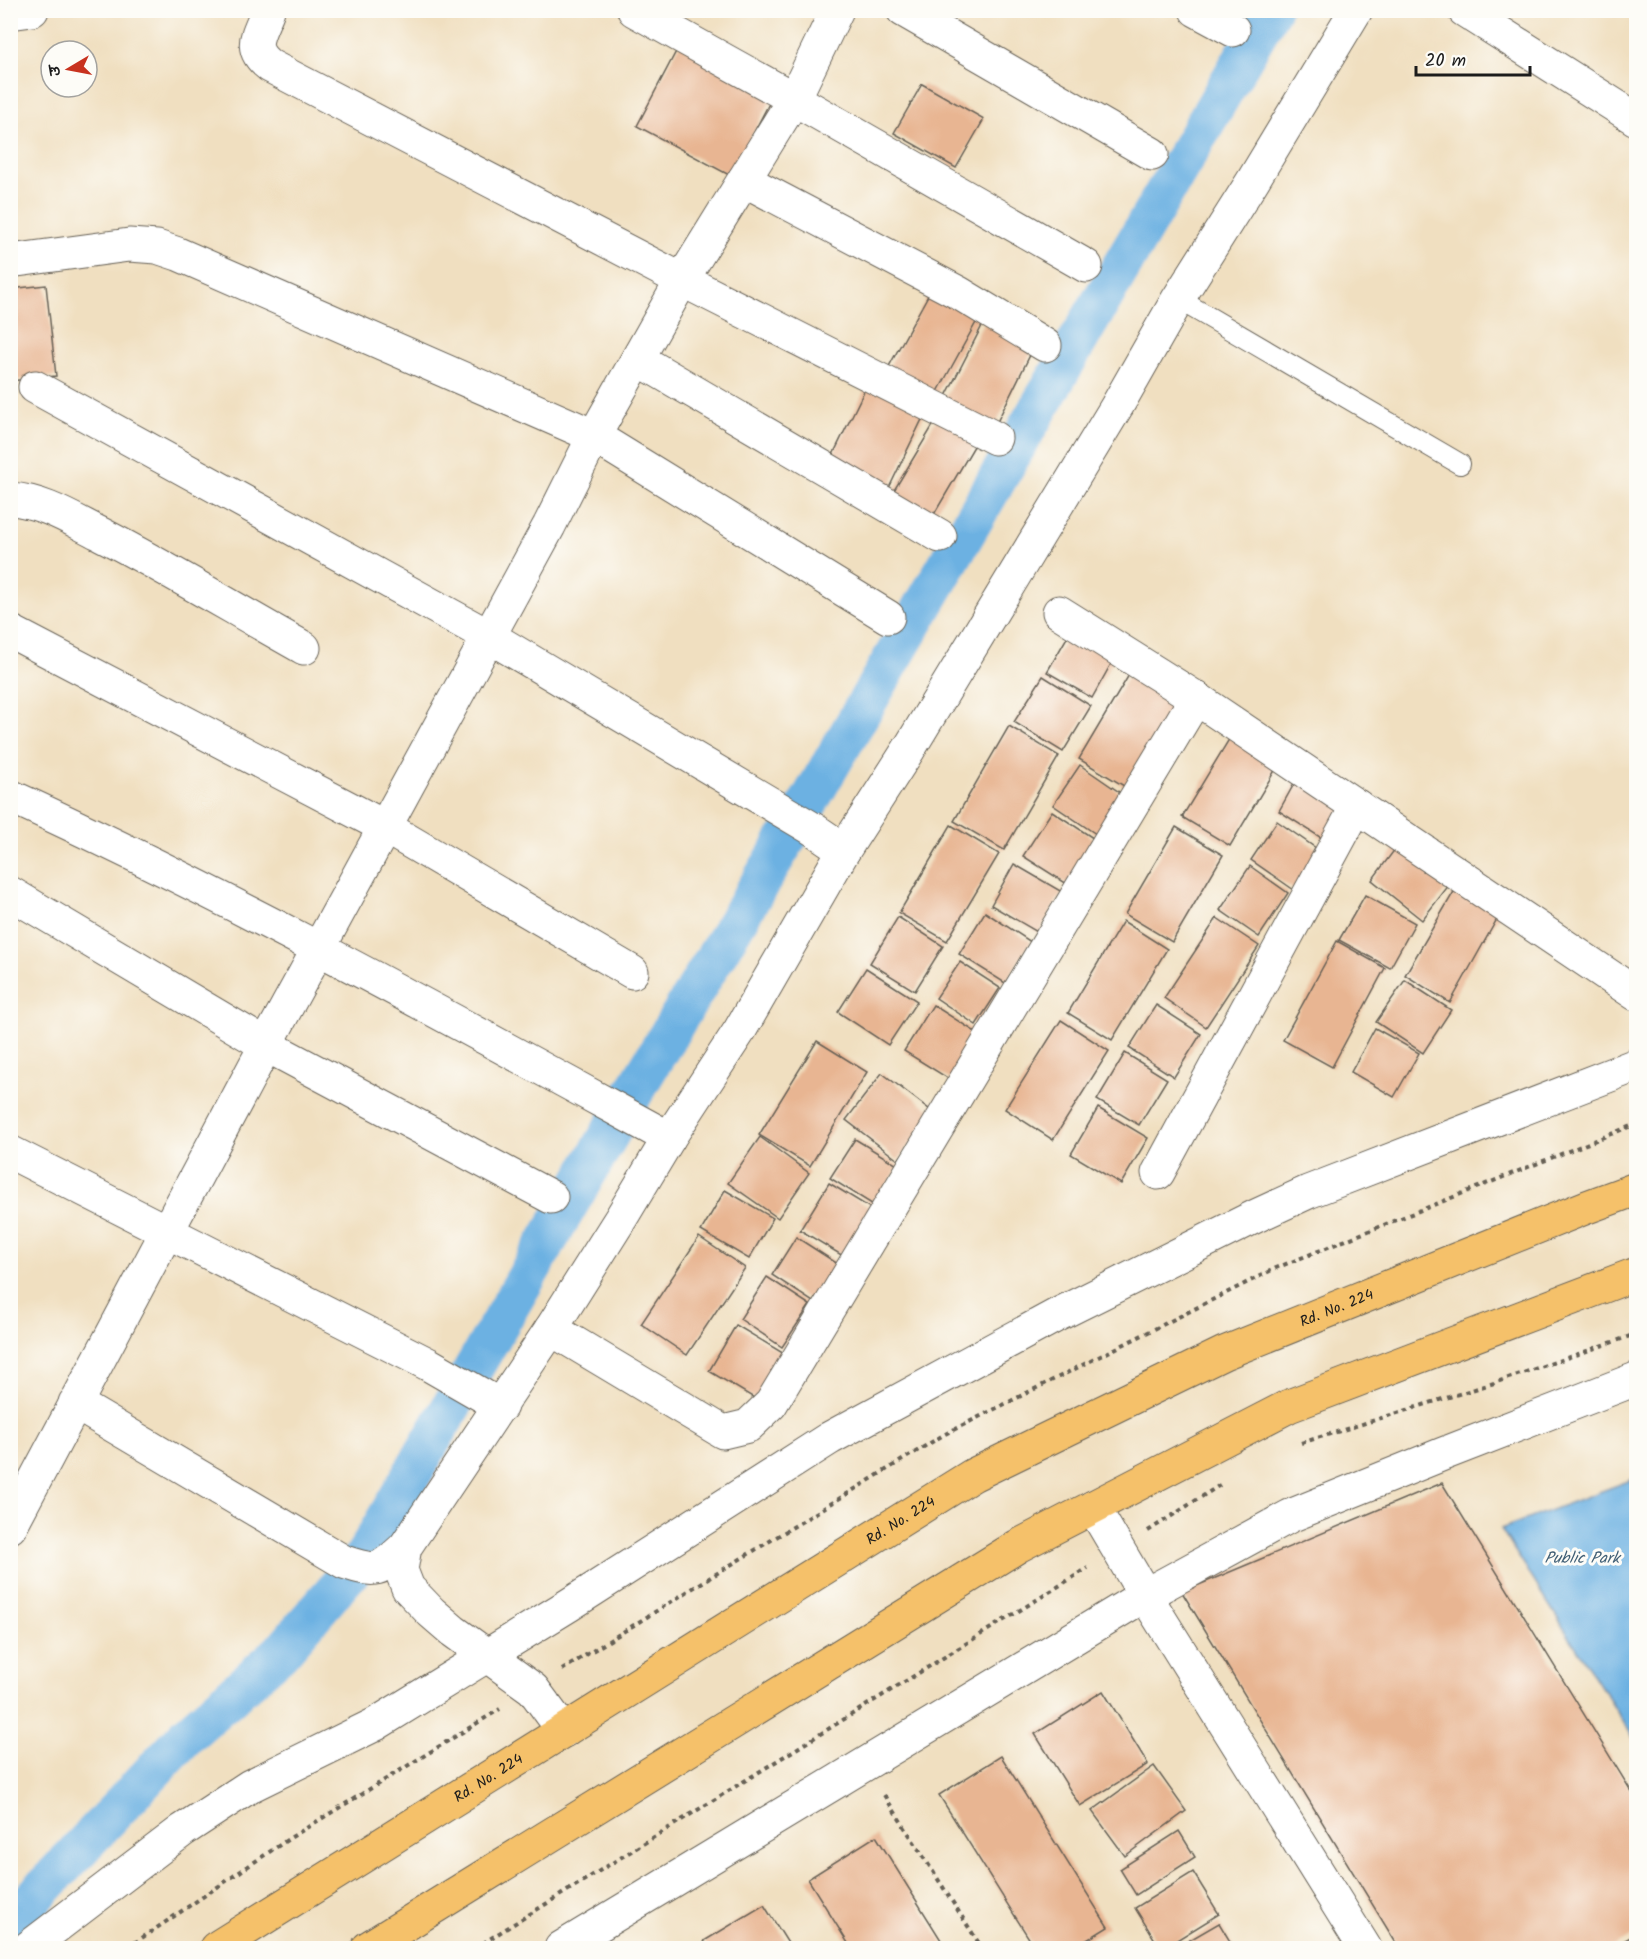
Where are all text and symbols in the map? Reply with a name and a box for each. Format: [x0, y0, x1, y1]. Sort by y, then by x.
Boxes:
north arrow [39, 39, 99, 99]
scale bar [1416, 39, 1530, 77]
text: 20 m [1425, 47, 1466, 76]
text: उ [42, 61, 69, 78]
street label: Rd. No. 224 [1296, 1283, 1378, 1334]
street label: Rd. No. 224 [861, 1490, 940, 1552]
water label: Public Park [1544, 1546, 1622, 1571]
street label: Rd. No. 224 [449, 1748, 528, 1810]

